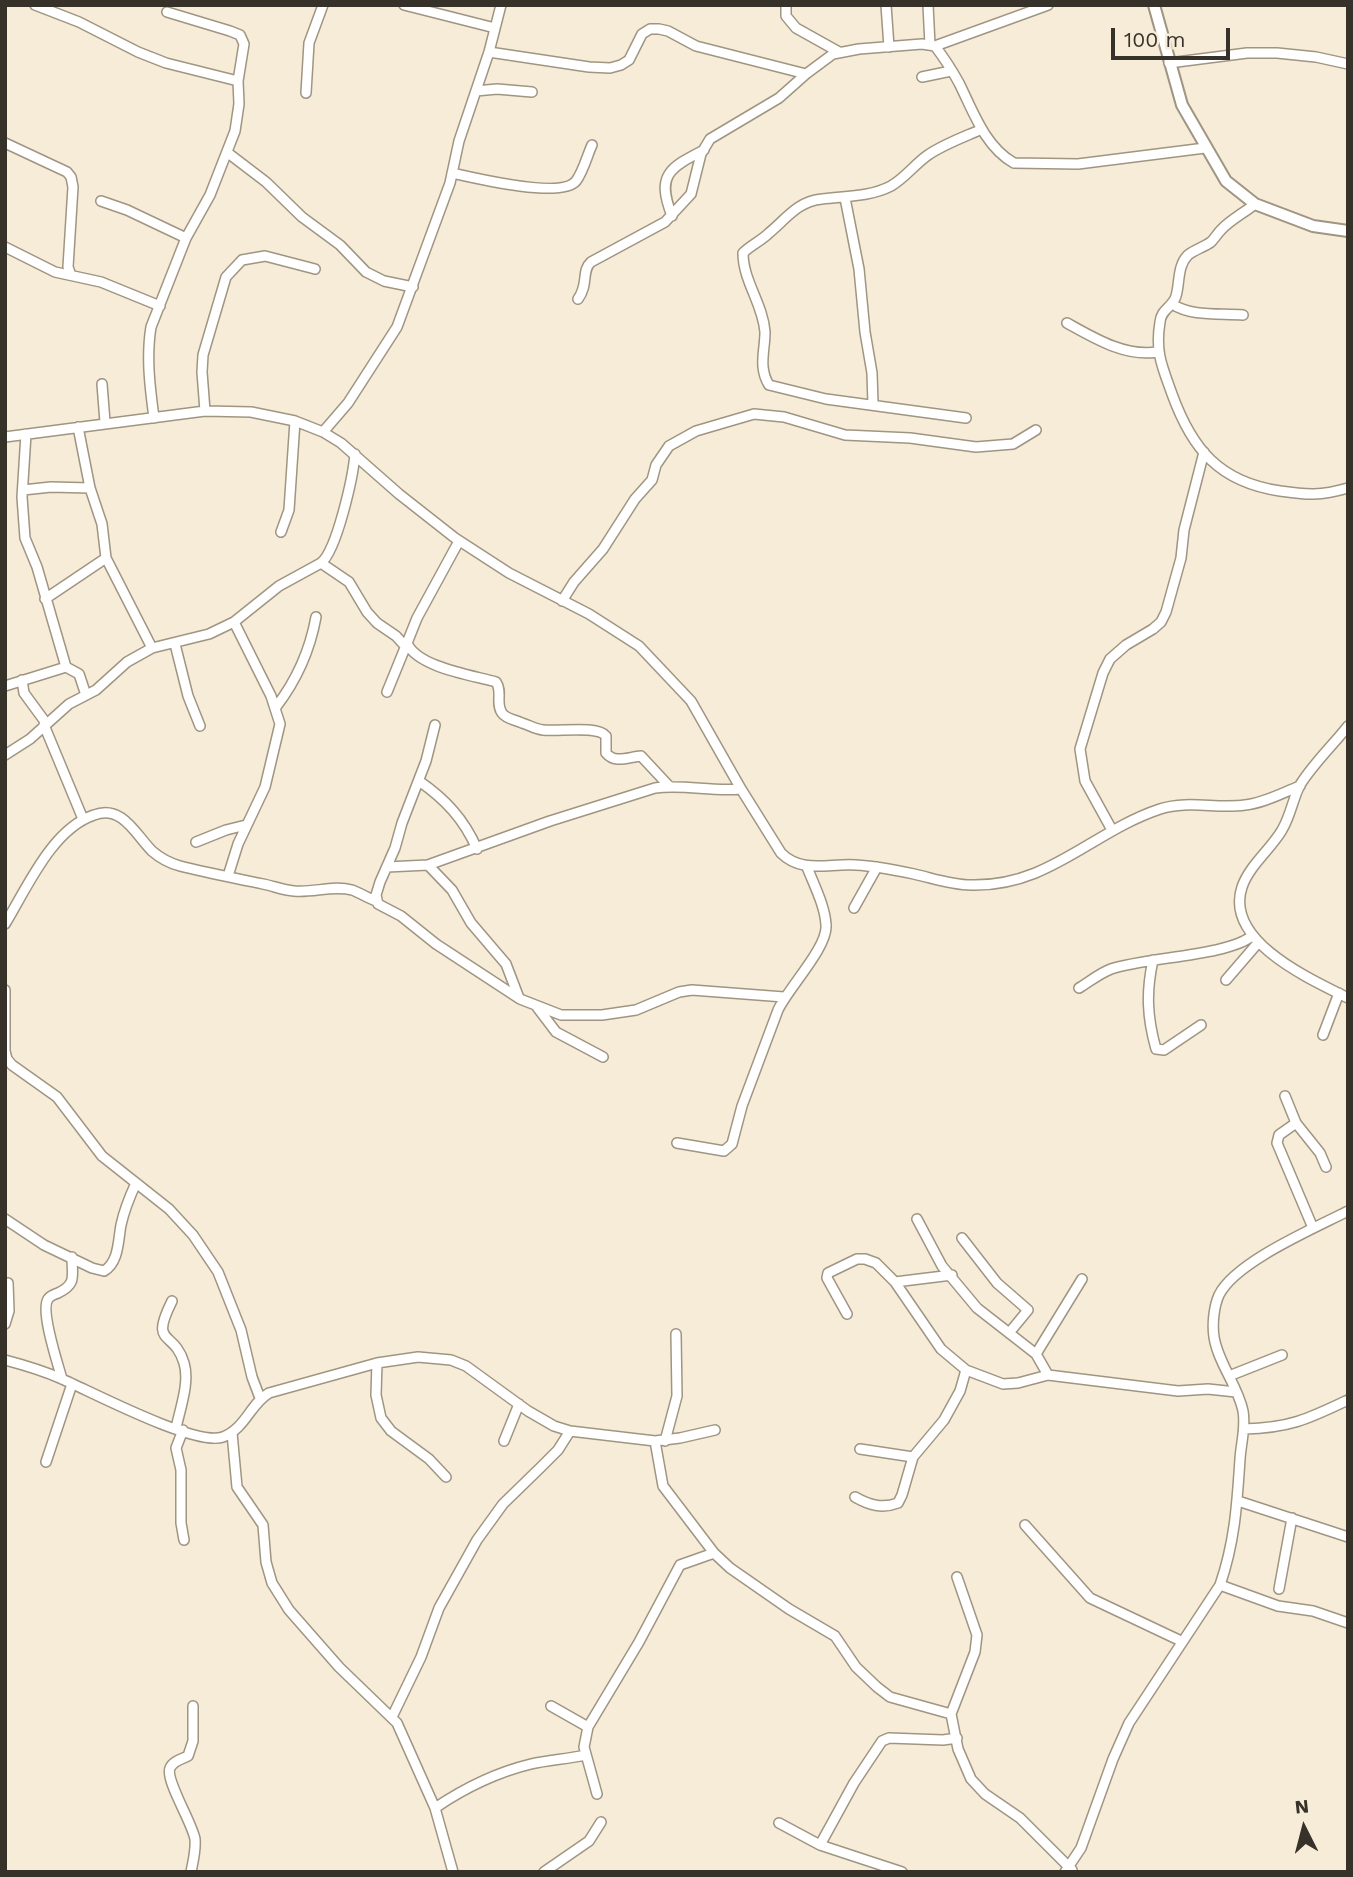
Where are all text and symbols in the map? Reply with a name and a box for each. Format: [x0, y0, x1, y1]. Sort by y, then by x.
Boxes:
scale bar [1115, 14, 1234, 58]
text: 100 m [1124, 27, 1186, 52]
north arrow [1269, 1793, 1339, 1863]
text: N [1294, 1794, 1310, 1819]

